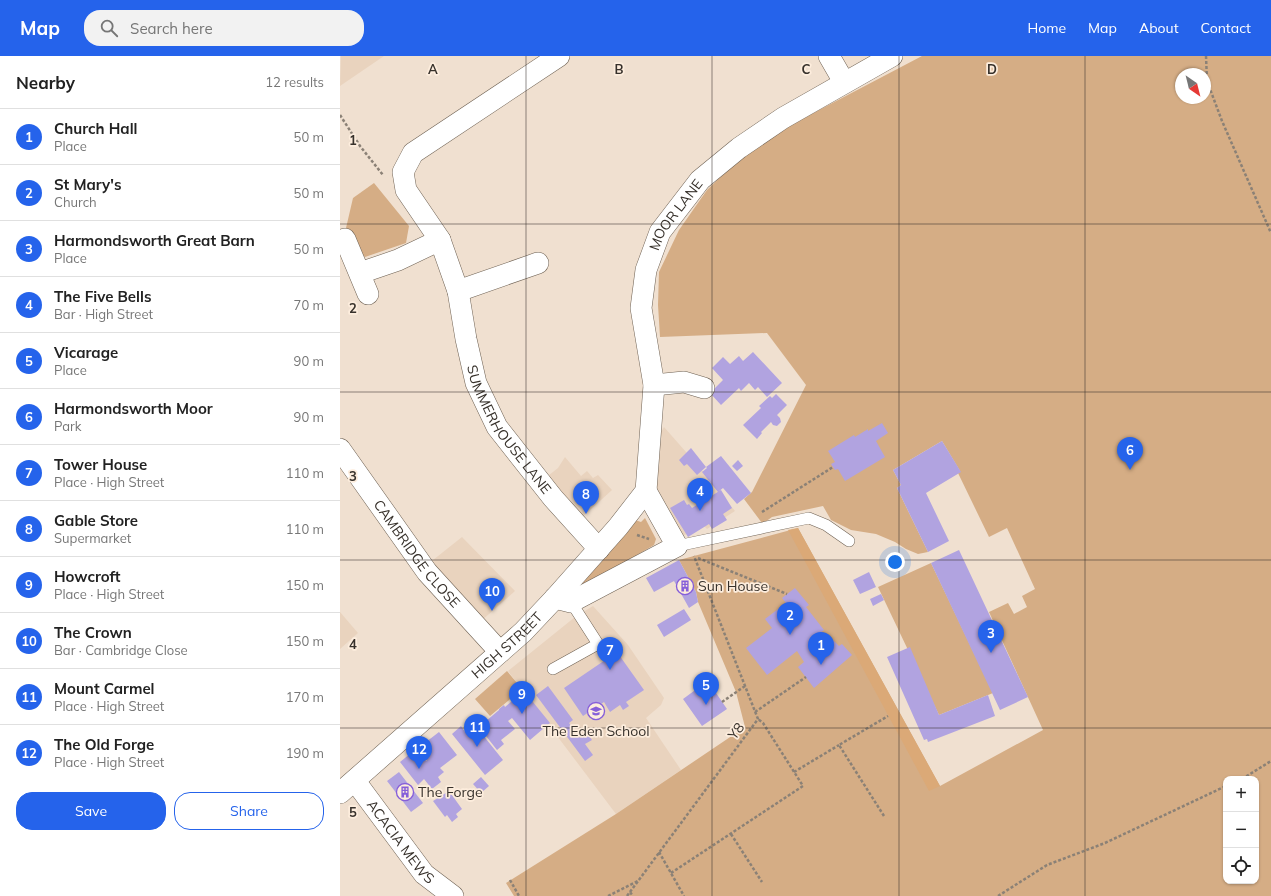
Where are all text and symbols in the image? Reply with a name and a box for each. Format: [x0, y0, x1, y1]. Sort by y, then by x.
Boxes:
search box [84, 10, 364, 46]
text: Map [20, 16, 60, 40]
icon: search [98, 17, 120, 39]
text: Search here [130, 19, 213, 38]
text: Home [1027, 19, 1066, 37]
text: Map [1088, 19, 1117, 37]
text: About [1139, 19, 1179, 37]
text: Contact [1201, 19, 1251, 37]
text: A [428, 61, 438, 77]
text: B [615, 61, 624, 77]
text: C [802, 61, 811, 77]
text: D [987, 61, 997, 77]
north arrow [1175, 68, 1211, 104]
text: Nearby [16, 72, 75, 93]
text: 12 results [265, 74, 324, 90]
text: Church Hall [54, 119, 138, 138]
text: 1 [25, 129, 33, 145]
text: 50 m [294, 129, 324, 145]
text: 1 [349, 132, 357, 148]
text: Place [54, 138, 87, 154]
text: St Mary's [54, 175, 121, 194]
street label: MOOR LANE [645, 175, 706, 253]
text: 2 [25, 185, 33, 201]
text: 50 m [294, 185, 324, 201]
text: Church [54, 194, 97, 210]
text: Harmondsworth Great Barn [54, 231, 255, 250]
text: 3 [25, 241, 33, 257]
text: 50 m [294, 241, 324, 257]
text: Place [54, 250, 87, 266]
text: The Five Bells [54, 287, 151, 306]
text: 4 [25, 297, 33, 313]
text: 70 m [294, 297, 324, 313]
text: 2 [349, 300, 357, 316]
text: Bar · High Street [54, 306, 153, 322]
text: Vicarage [54, 343, 118, 362]
text: 5 [25, 353, 33, 369]
text: 90 m [294, 353, 324, 369]
text: Place [54, 362, 87, 378]
street label: SUMMERHOUSE LANE [463, 363, 555, 498]
text: Harmondsworth Moor [54, 399, 213, 418]
text: 6 [25, 409, 33, 425]
text: 90 m [294, 409, 324, 425]
text: Park [54, 418, 81, 434]
pin: 6 [1117, 437, 1143, 470]
text: Tower House [54, 455, 147, 474]
text: 7 [25, 465, 33, 481]
text: 110 m [286, 465, 324, 481]
text: 3 [349, 468, 357, 484]
text: Place · High Street [54, 474, 164, 490]
pin: 4 [687, 478, 713, 511]
pin: 8 [573, 481, 599, 514]
street label: CAMBRIDGE CLOSE [370, 496, 464, 611]
text: Gable Store [54, 511, 138, 530]
text: 8 [25, 521, 33, 537]
text: 110 m [286, 521, 324, 537]
text: Supermarket [54, 530, 131, 546]
your location [885, 552, 905, 572]
text: Howcroft [54, 567, 120, 586]
building icon: Sun House [675, 576, 695, 596]
text: 9 [25, 577, 33, 593]
text: 150 m [286, 577, 324, 593]
place label: Sun House [698, 577, 768, 595]
pin: 10 [479, 578, 505, 611]
text: Place · High Street [54, 586, 164, 602]
pin: 2 [777, 602, 803, 635]
street label: HIGH STREET [468, 608, 547, 682]
pin: 3 [978, 620, 1004, 653]
text: The Crown [54, 623, 132, 642]
pin: 1 [808, 632, 834, 665]
text: 10 [21, 633, 37, 649]
text: 150 m [286, 633, 324, 649]
text: 4 [349, 636, 357, 652]
pin: 7 [597, 637, 623, 670]
text: Bar · Cambridge Close [54, 642, 188, 658]
pin: 5 [693, 672, 719, 705]
text: Mount Carmel [54, 679, 155, 698]
pin: 9 [509, 681, 535, 714]
text: 11 [21, 689, 37, 705]
text: 170 m [286, 689, 324, 705]
text: Place · High Street [54, 698, 164, 714]
school or university icon: The Eden School [586, 701, 606, 721]
pin: 11 [464, 714, 490, 747]
street label: Y8 [723, 719, 748, 744]
place label: The Eden School [542, 722, 650, 740]
text: The Old Forge [54, 735, 154, 754]
pin: 12 [406, 736, 432, 769]
text: 12 [21, 745, 37, 761]
text: 190 m [286, 745, 324, 761]
text: Place · High Street [54, 754, 164, 770]
map controls [1223, 776, 1259, 884]
button: + [1223, 776, 1259, 812]
building icon: The Forge [395, 782, 415, 802]
place label: The Forge [418, 783, 483, 801]
button: Save [16, 792, 166, 830]
button: Share [174, 792, 324, 830]
street label: ACACIA MEWS [363, 796, 438, 888]
text: 5 [349, 804, 357, 820]
button: − [1223, 812, 1259, 848]
button: locate [1223, 848, 1259, 884]

